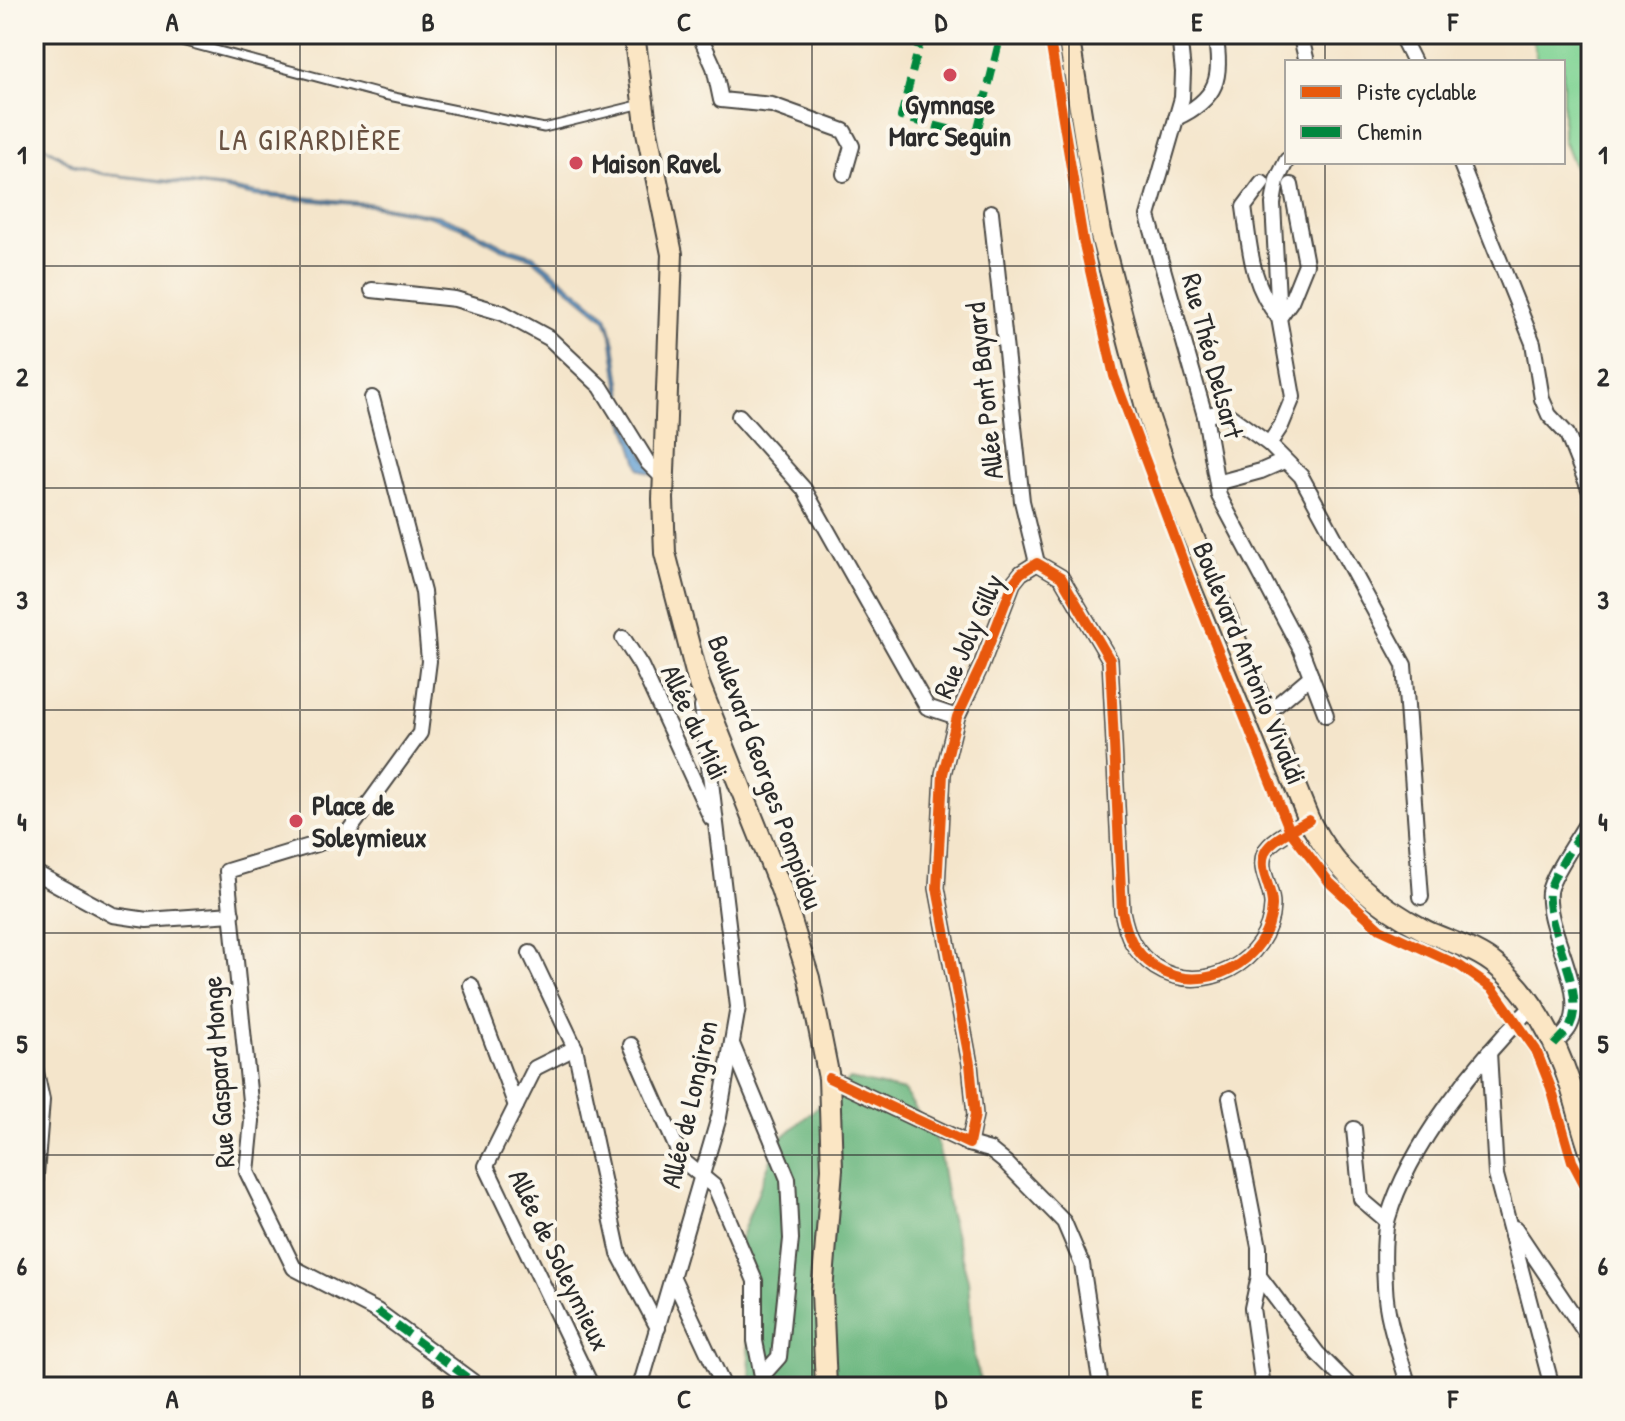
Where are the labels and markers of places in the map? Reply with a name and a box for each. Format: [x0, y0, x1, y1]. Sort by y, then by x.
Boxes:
marker: Gymnase Marc Seguin [941, 66, 959, 84]
place label: Gymnase Marc Seguin [889, 85, 1011, 156]
place label: Maison Ravel [592, 144, 721, 182]
marker: Maison Ravel [567, 154, 585, 172]
place label: Place de Soleymieux [312, 786, 427, 857]
marker: Place de Soleymieux [287, 812, 305, 830]

